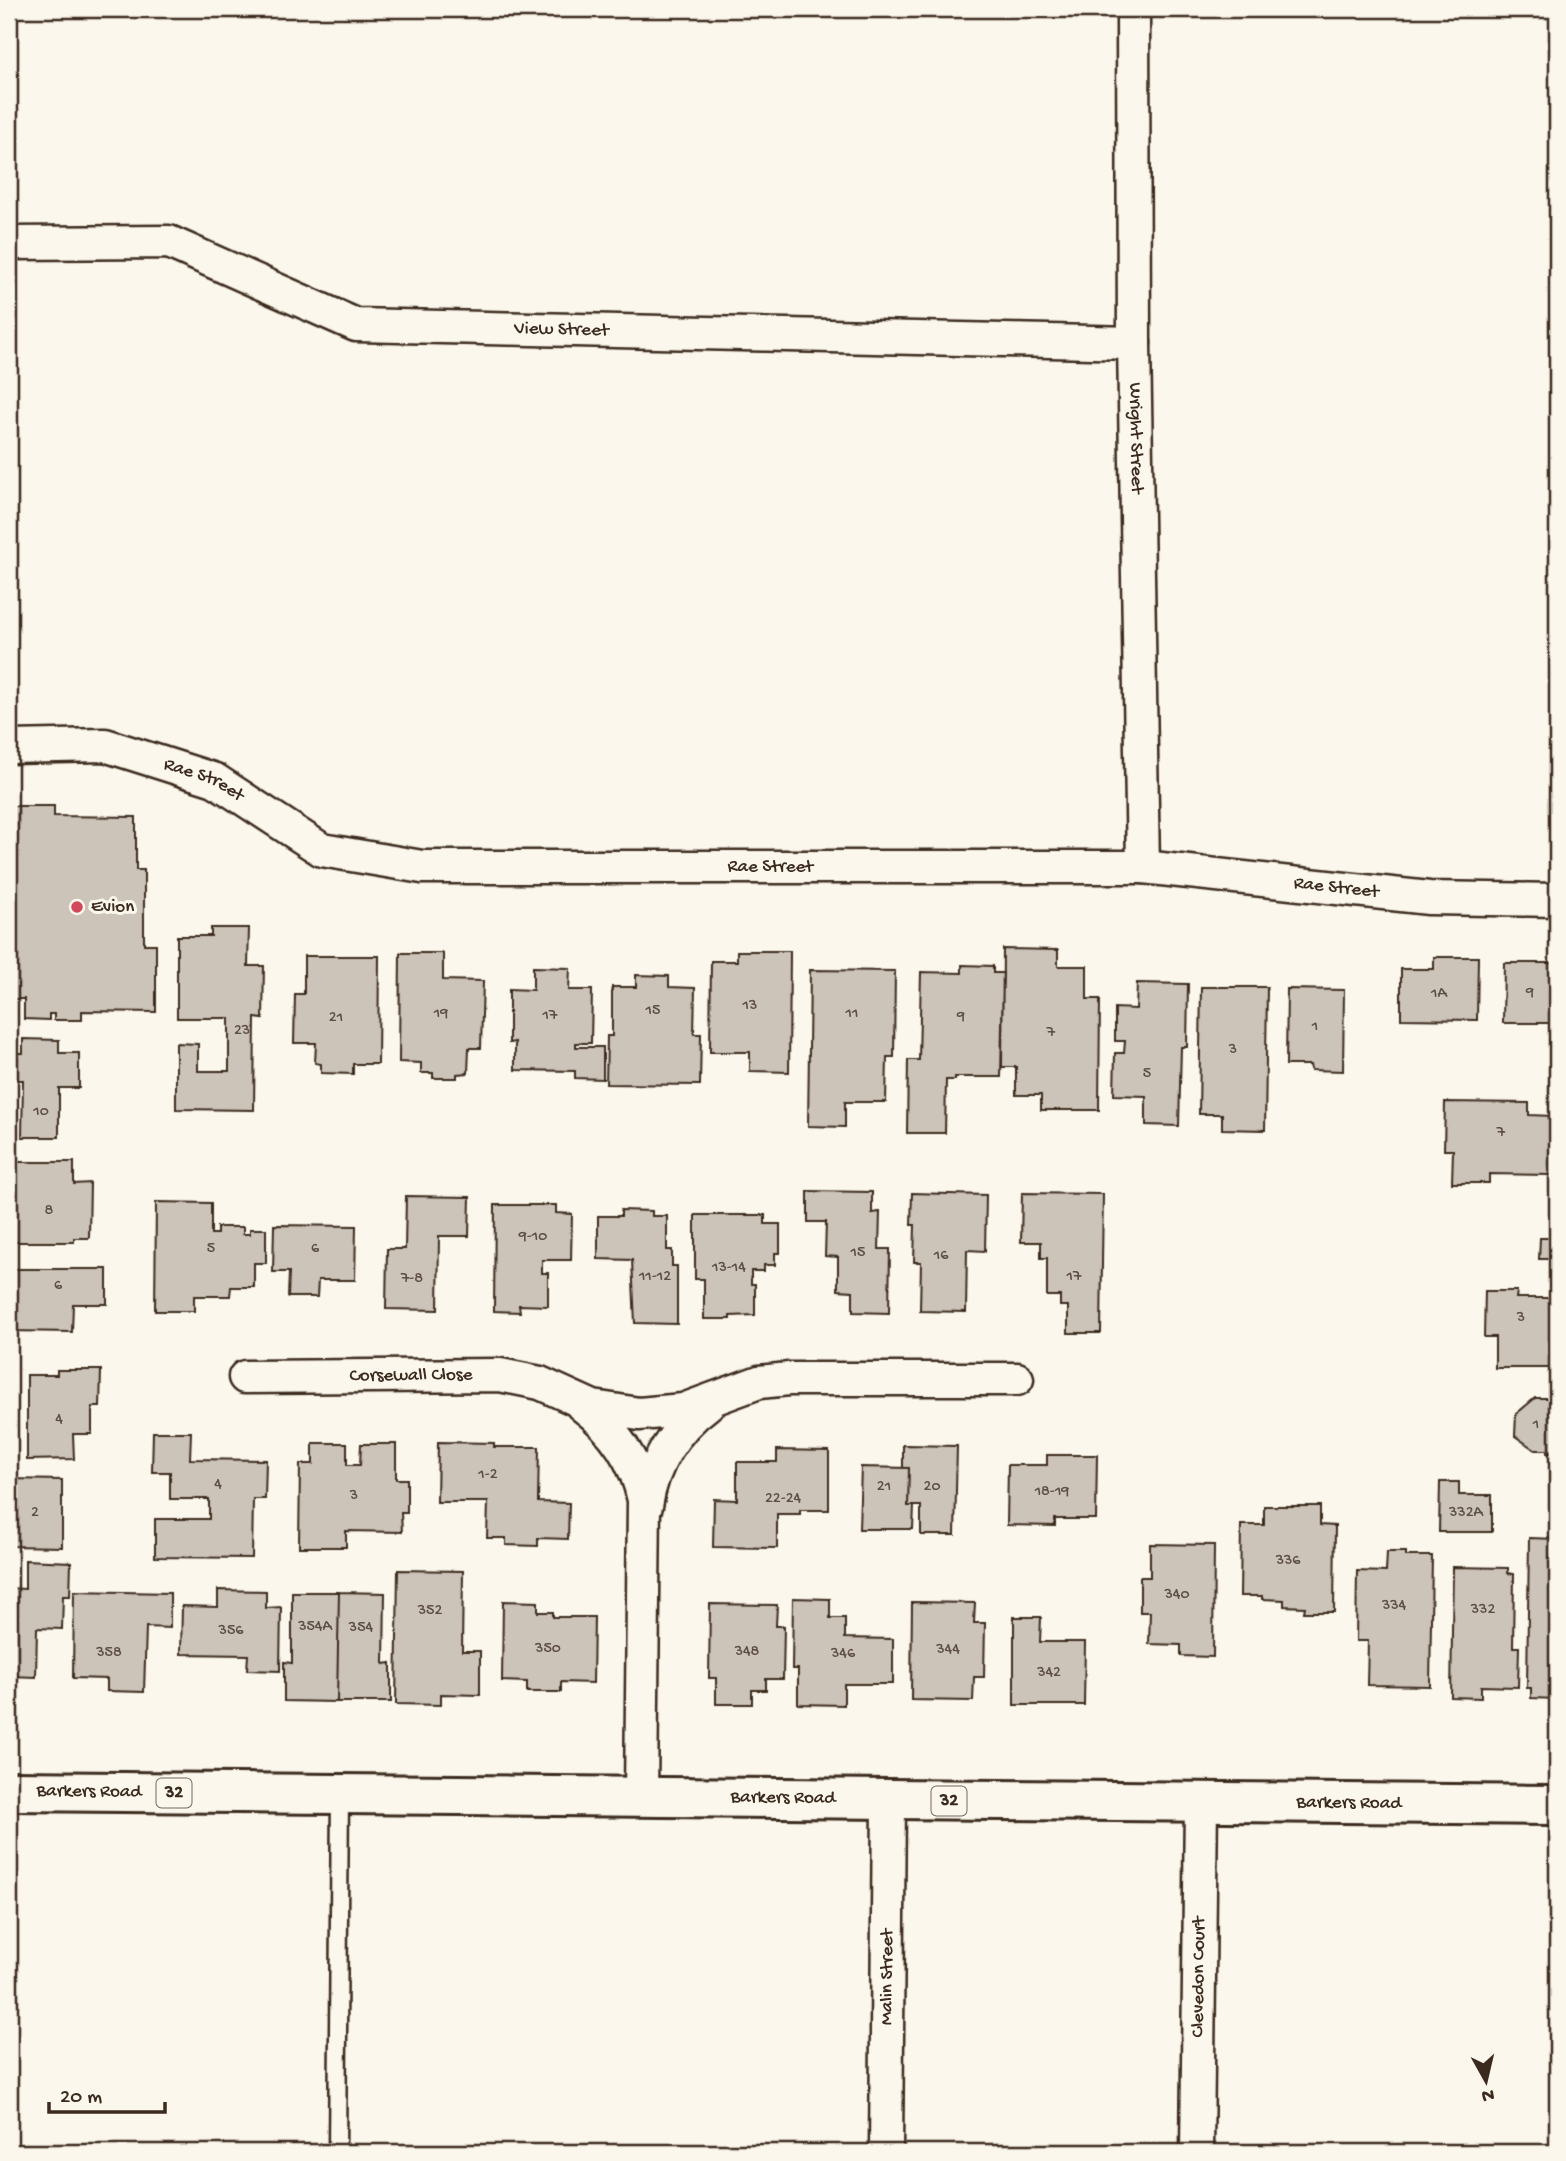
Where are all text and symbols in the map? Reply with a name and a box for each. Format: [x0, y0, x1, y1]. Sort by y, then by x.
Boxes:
street label: View Street [513, 317, 611, 342]
street label: Wright Street [1123, 382, 1148, 496]
street label: Rae Street [161, 753, 250, 809]
street label: Rae Street [727, 856, 815, 879]
street label: Rae Street [1292, 872, 1382, 904]
place label: Evion [91, 896, 134, 919]
marker: Evion [69, 899, 85, 915]
house number: 9 [1525, 984, 1534, 1003]
house number: 1A [1430, 985, 1449, 1004]
house number: 13 [742, 997, 757, 1016]
house number: 15 [645, 1002, 660, 1021]
house number: 19 [433, 1005, 448, 1024]
house number: 11 [845, 1005, 858, 1024]
house number: 17 [542, 1007, 558, 1026]
house number: 9 [956, 1008, 965, 1027]
house number: 21 [329, 1009, 343, 1028]
house number: 1 [1311, 1018, 1318, 1037]
house number: 23 [234, 1022, 250, 1041]
house number: 7 [1046, 1024, 1056, 1043]
house number: 3 [1228, 1041, 1237, 1060]
house number: 5 [1143, 1065, 1151, 1084]
house number: 10 [32, 1103, 49, 1122]
house number: 7 [1496, 1124, 1506, 1143]
house number: 8 [45, 1202, 54, 1221]
house number: 9-10 [518, 1228, 547, 1247]
house number: 5 [207, 1240, 215, 1259]
house number: 6 [311, 1240, 320, 1259]
house number: 15 [850, 1244, 865, 1263]
house number: 16 [933, 1247, 949, 1266]
house number: 13-14 [711, 1259, 746, 1278]
house number: 11-12 [638, 1268, 671, 1287]
house number: 17 [1066, 1268, 1082, 1287]
house number: 7-8 [400, 1270, 423, 1289]
house number: 6 [54, 1277, 63, 1296]
house number: 3 [1516, 1309, 1525, 1328]
street label: Corsewall Close [349, 1364, 473, 1388]
house number: 4 [55, 1411, 63, 1430]
house number: 1 [1532, 1416, 1539, 1435]
house number: 1-2 [477, 1466, 498, 1485]
house number: 4 [214, 1476, 222, 1495]
house number: 21 [877, 1478, 891, 1497]
house number: 20 [924, 1478, 940, 1497]
house number: 18-19 [1034, 1483, 1069, 1502]
house number: 3 [349, 1487, 358, 1506]
house number: 22-24 [765, 1490, 801, 1509]
house number: 2 [31, 1504, 39, 1523]
house number: 332A [1448, 1504, 1485, 1523]
house number: 336 [1275, 1552, 1301, 1571]
house number: 340 [1164, 1586, 1189, 1605]
house number: 334 [1381, 1597, 1407, 1616]
house number: 332 [1470, 1601, 1495, 1620]
house number: 352 [417, 1602, 442, 1621]
house number: 354A [297, 1618, 333, 1637]
house number: 354 [348, 1619, 374, 1638]
house number: 356 [218, 1622, 244, 1641]
house number: 350 [534, 1640, 561, 1659]
house number: 344 [935, 1641, 960, 1660]
house number: 348 [734, 1643, 760, 1662]
house number: 358 [95, 1644, 122, 1663]
house number: 346 [830, 1645, 856, 1664]
house number: 342 [1036, 1664, 1061, 1683]
road number: 32 [156, 1778, 192, 1808]
street label: Barkers Road [35, 1780, 144, 1804]
street label: Barkers Road [729, 1786, 837, 1810]
road number: 32 [932, 1786, 967, 1815]
street label: Barkers Road [1295, 1791, 1403, 1815]
street label: Clevedon Court [1187, 1914, 1211, 2037]
street label: Malin Street [876, 1927, 899, 2025]
north arrow [1450, 2046, 1520, 2116]
scale bar [49, 2070, 164, 2114]
text: N [1480, 2082, 1496, 2107]
text: 20 m [60, 2086, 102, 2111]

